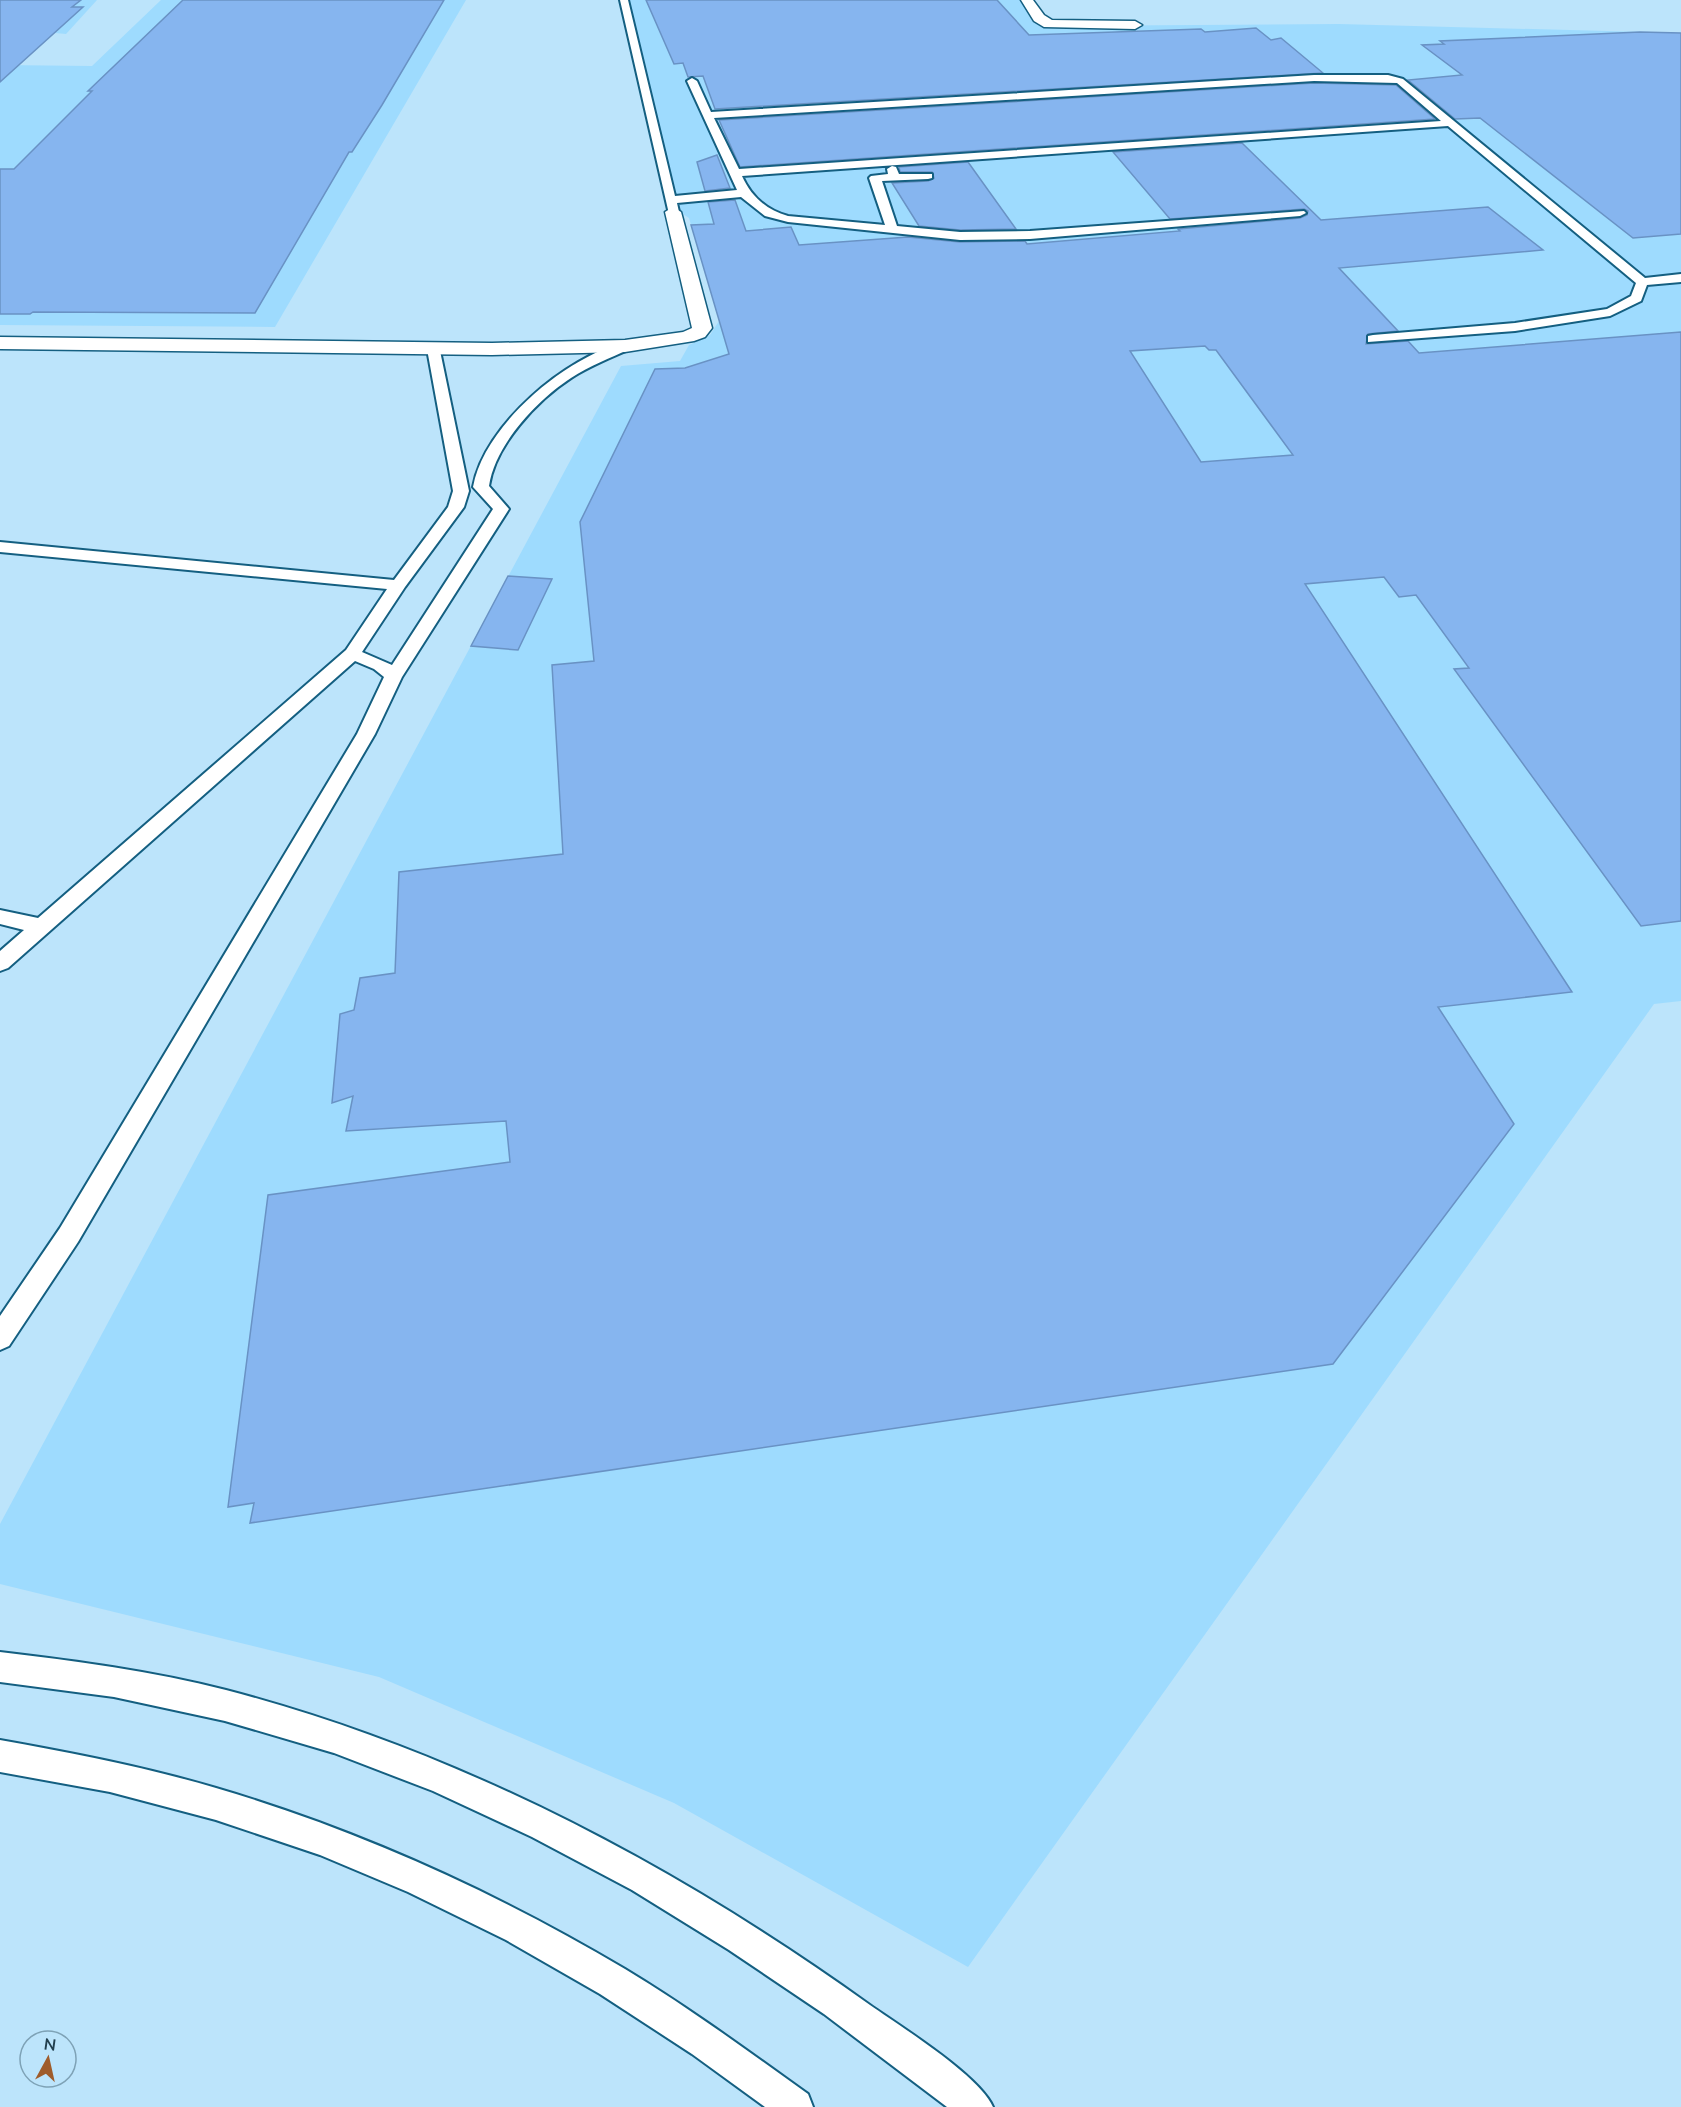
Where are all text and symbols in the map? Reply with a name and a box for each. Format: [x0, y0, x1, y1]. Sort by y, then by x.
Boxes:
north arrow [18, 2029, 78, 2089]
text: N [43, 2033, 57, 2055]

